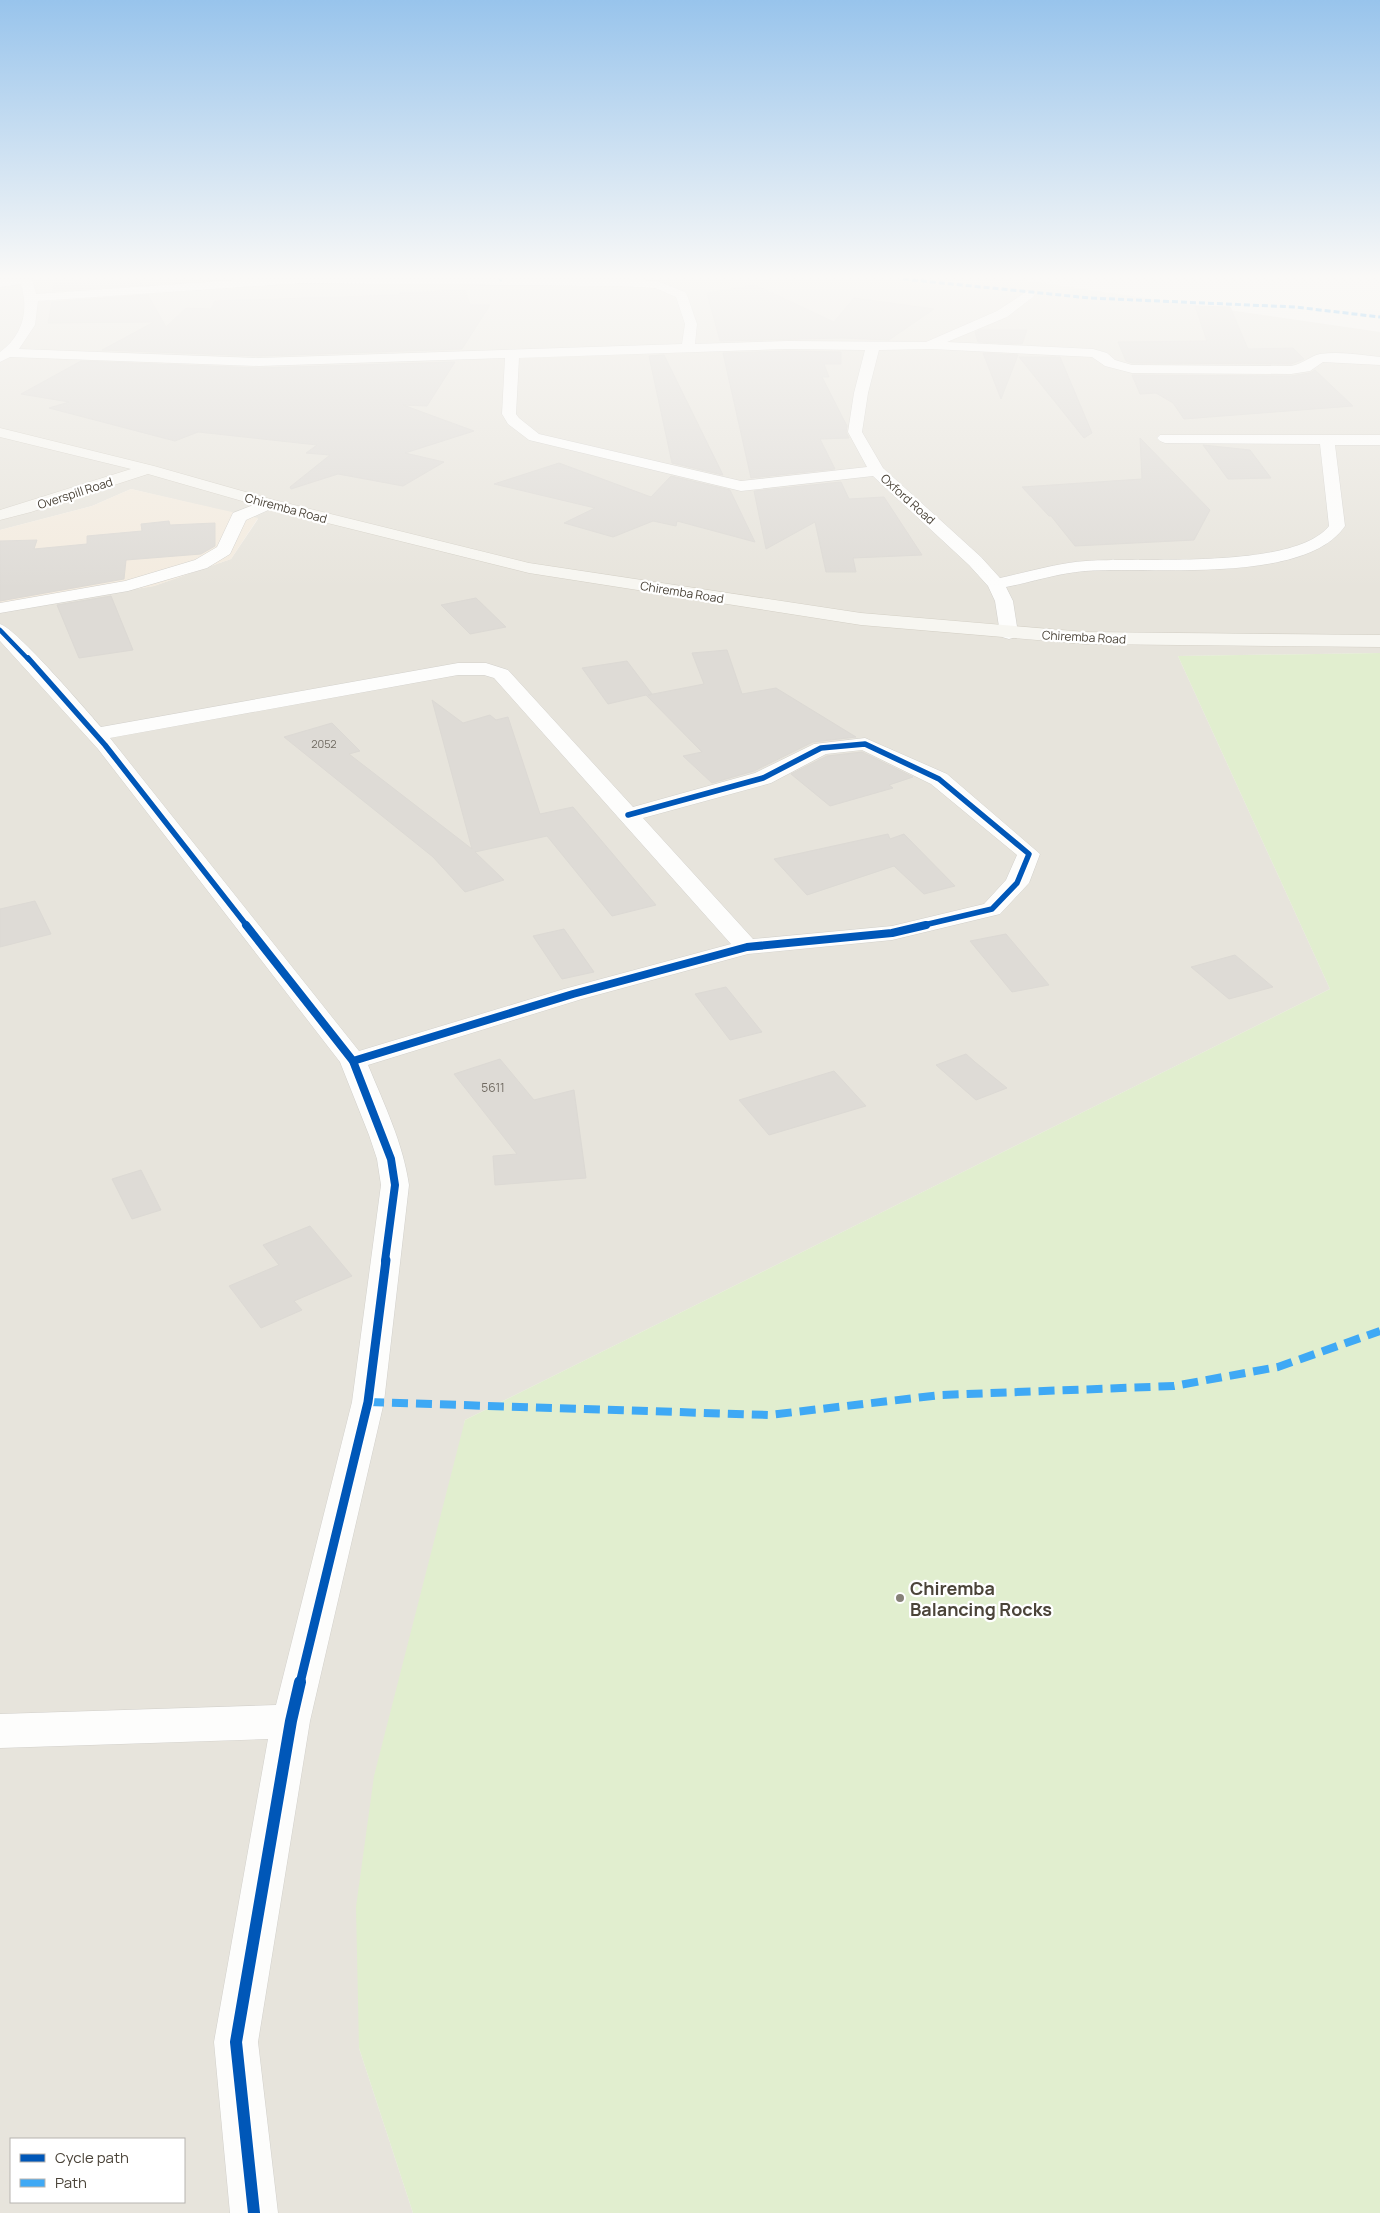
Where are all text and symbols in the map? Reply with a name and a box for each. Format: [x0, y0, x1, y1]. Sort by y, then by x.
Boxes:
street label: Oxford Road [877, 470, 939, 528]
street label: Overspill Road [35, 473, 115, 513]
street label: Chiremba Road [243, 489, 329, 527]
street label: Chiremba Road [639, 577, 725, 607]
street label: Chiremba Road [1041, 626, 1127, 648]
house number: 2052 [311, 736, 337, 751]
house number: 5611 [481, 1079, 505, 1096]
place label: Chiremba Balancing Rocks [910, 1576, 1052, 1621]
marker: Chiremba Balancing Rocks [894, 1592, 906, 1604]
legend [10, 2138, 185, 2203]
text: Cycle path [55, 2147, 129, 2168]
text: Path [55, 2172, 87, 2193]

